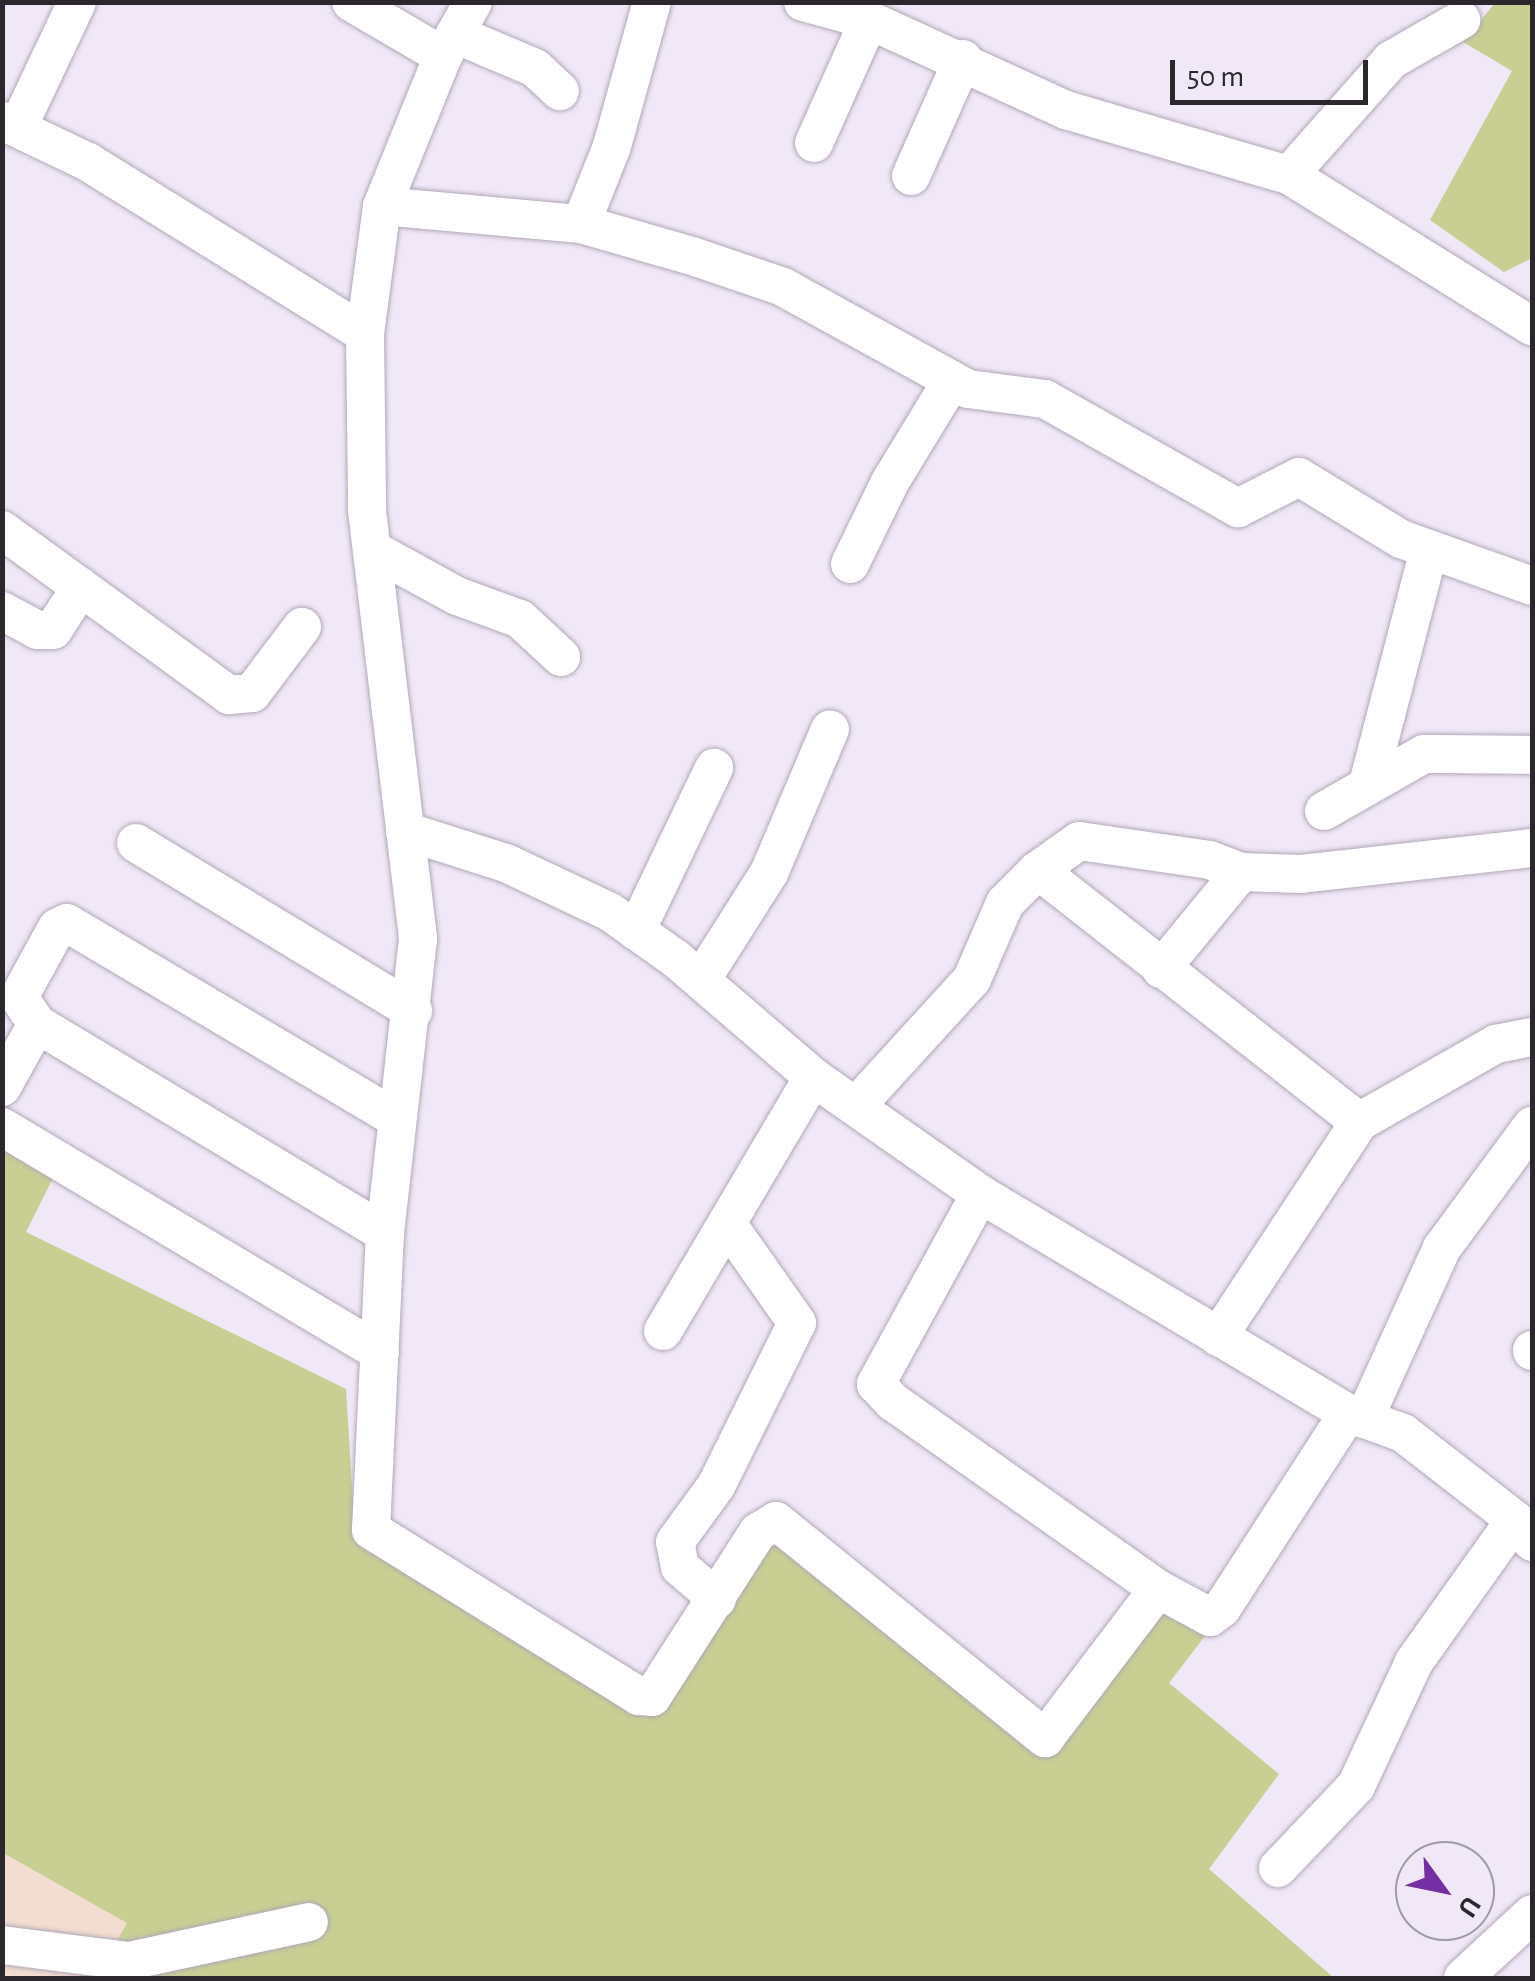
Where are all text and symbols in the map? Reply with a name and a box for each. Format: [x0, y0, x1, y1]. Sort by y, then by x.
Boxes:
scale bar [1175, 40, 1372, 102]
text: 50 m [1187, 62, 1244, 92]
north arrow [1395, 1841, 1495, 1941]
text: U [1452, 1891, 1485, 1921]

